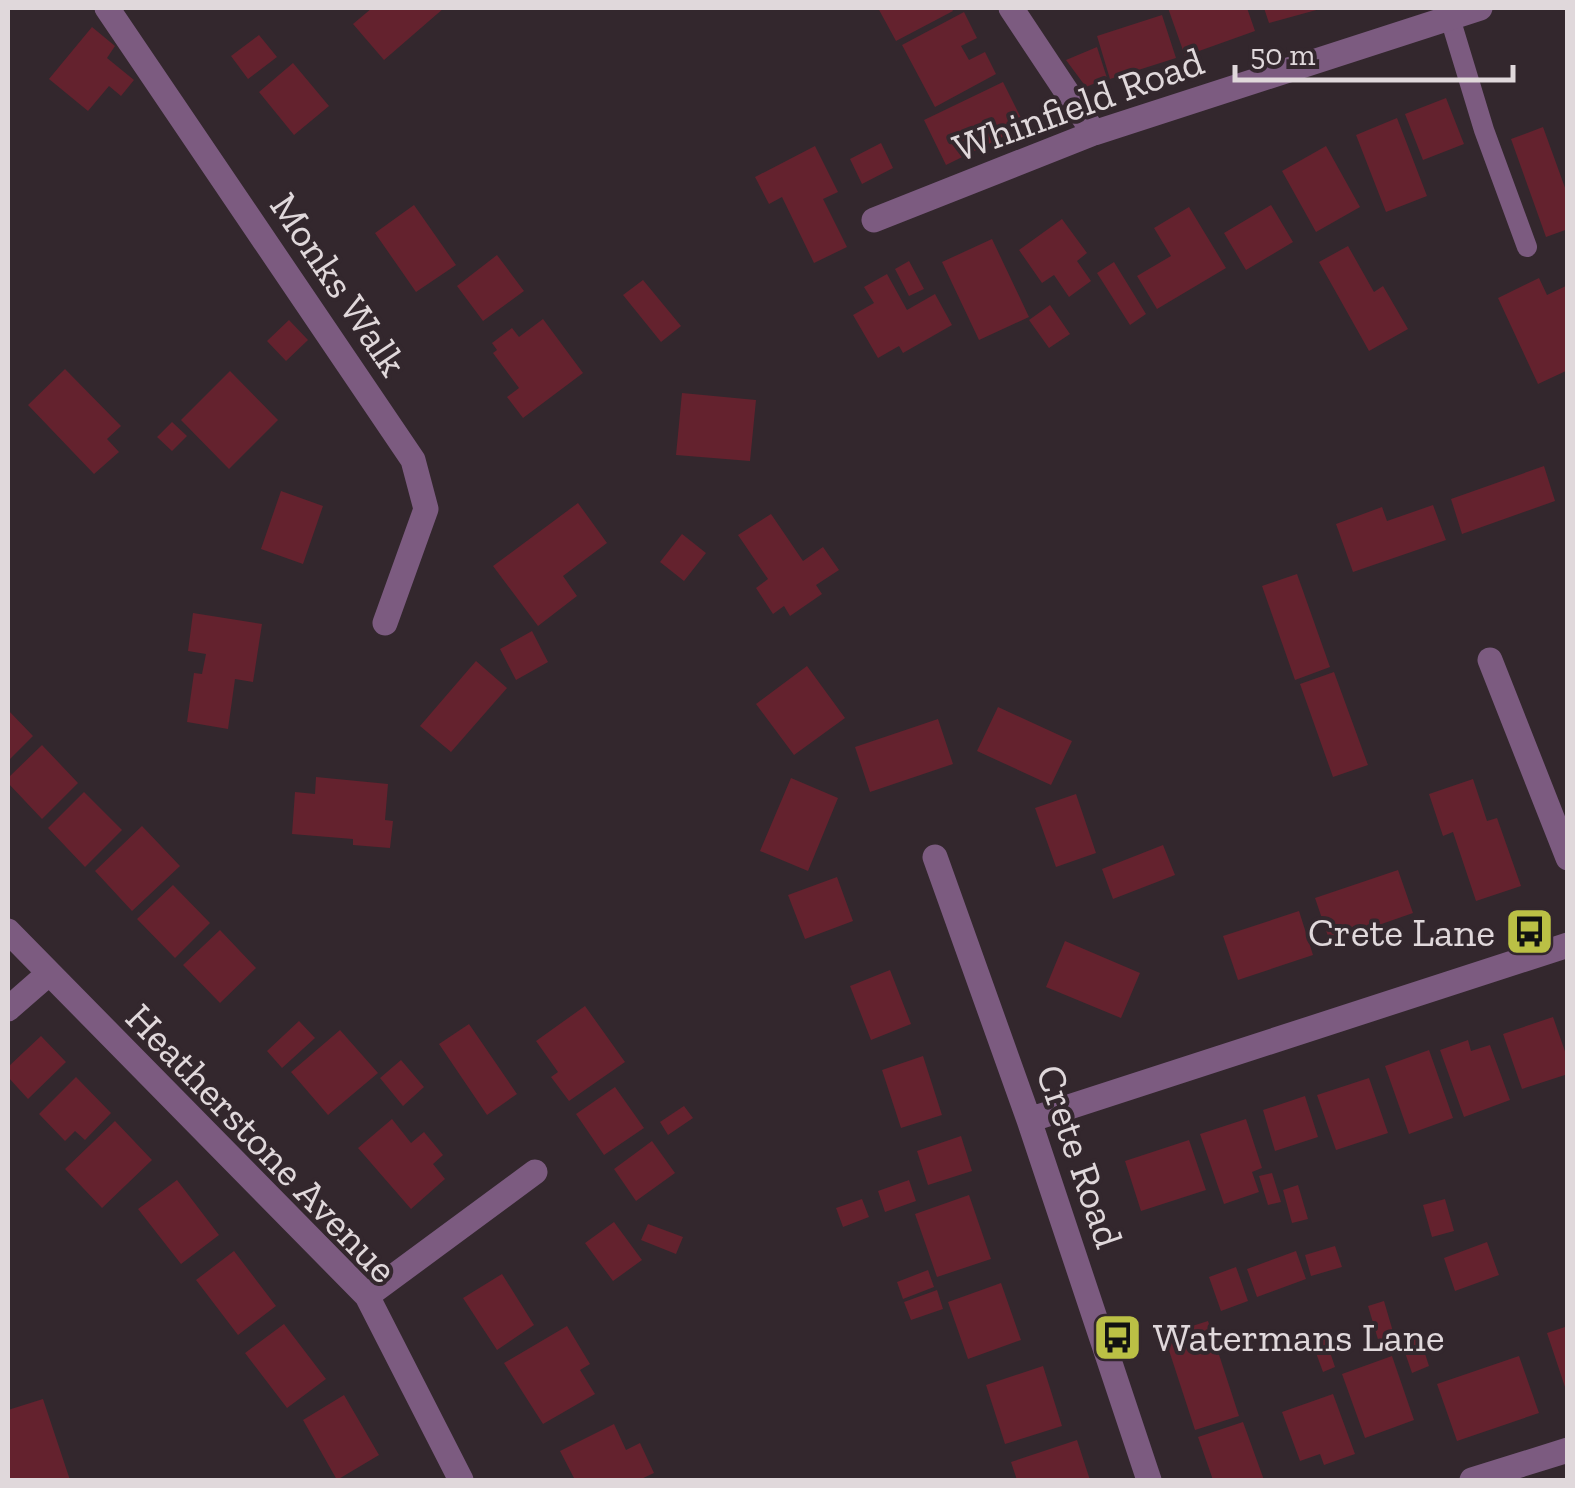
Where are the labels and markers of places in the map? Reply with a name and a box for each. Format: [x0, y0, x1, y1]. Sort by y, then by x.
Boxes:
bus stop icon: Crete Lane [1504, 906, 1556, 958]
place label: Crete Lane [1308, 908, 1495, 956]
bus stop icon: Watermans Lane [1092, 1311, 1144, 1363]
place label: Watermans Lane [1153, 1313, 1445, 1361]

